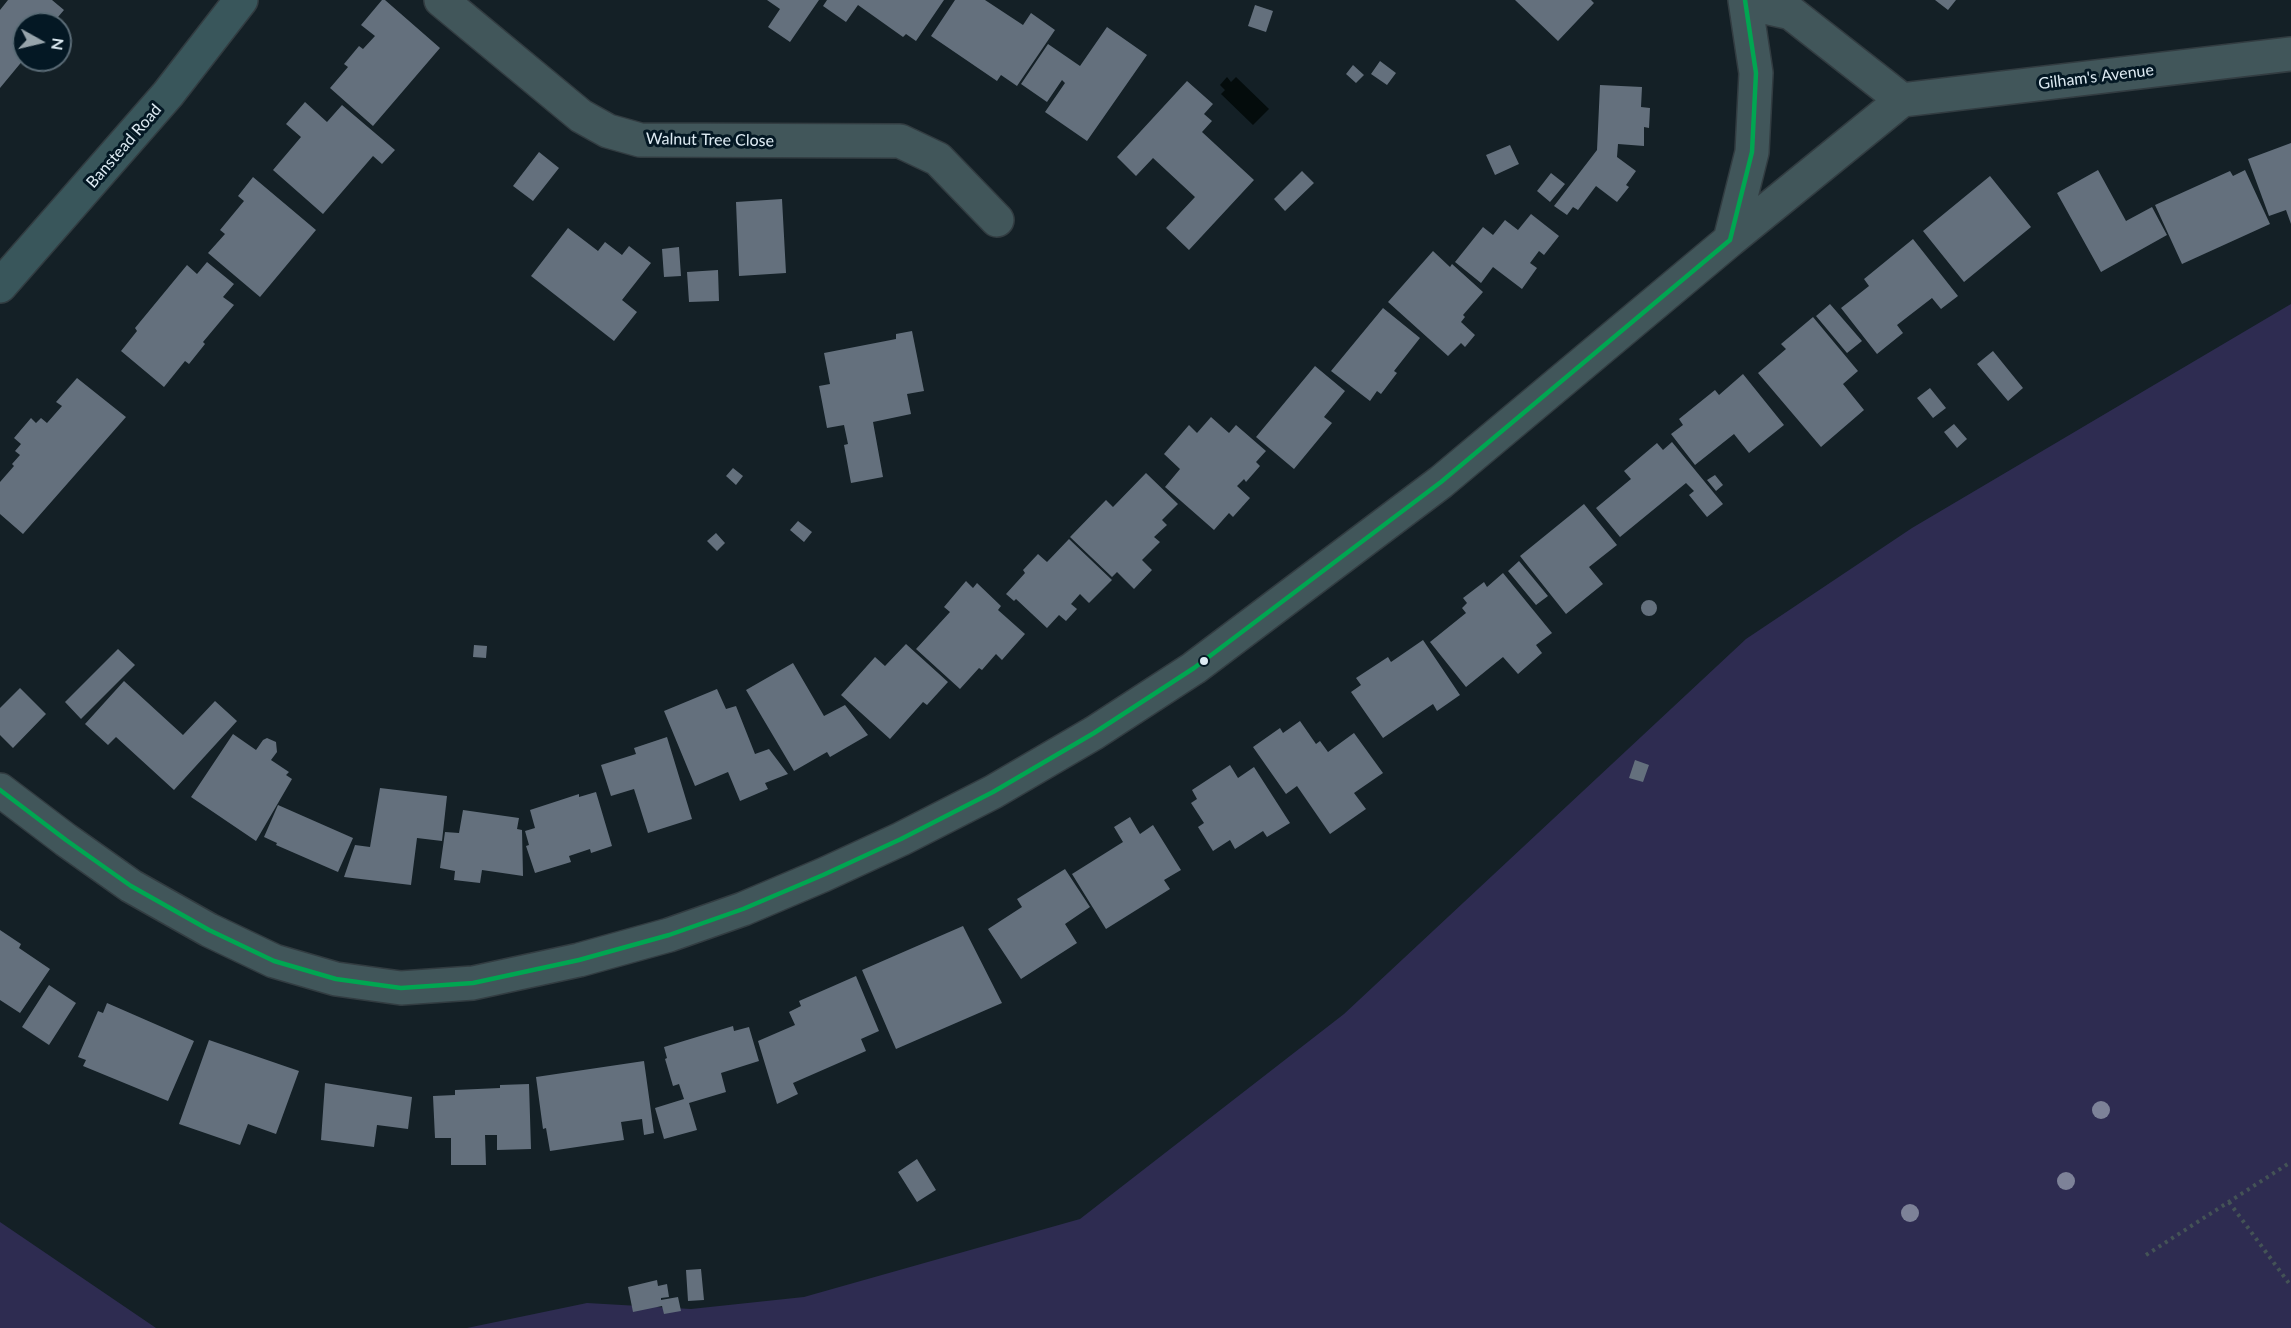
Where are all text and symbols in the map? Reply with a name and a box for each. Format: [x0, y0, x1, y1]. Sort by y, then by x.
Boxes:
north arrow [12, 12, 72, 72]
text: N [48, 37, 69, 52]
street label: Gilham's Avenue [2037, 60, 2155, 94]
street label: Banstead Road [82, 100, 166, 192]
street label: Walnut Tree Close [646, 129, 774, 151]
unlabelled marker [1198, 655, 1210, 667]

